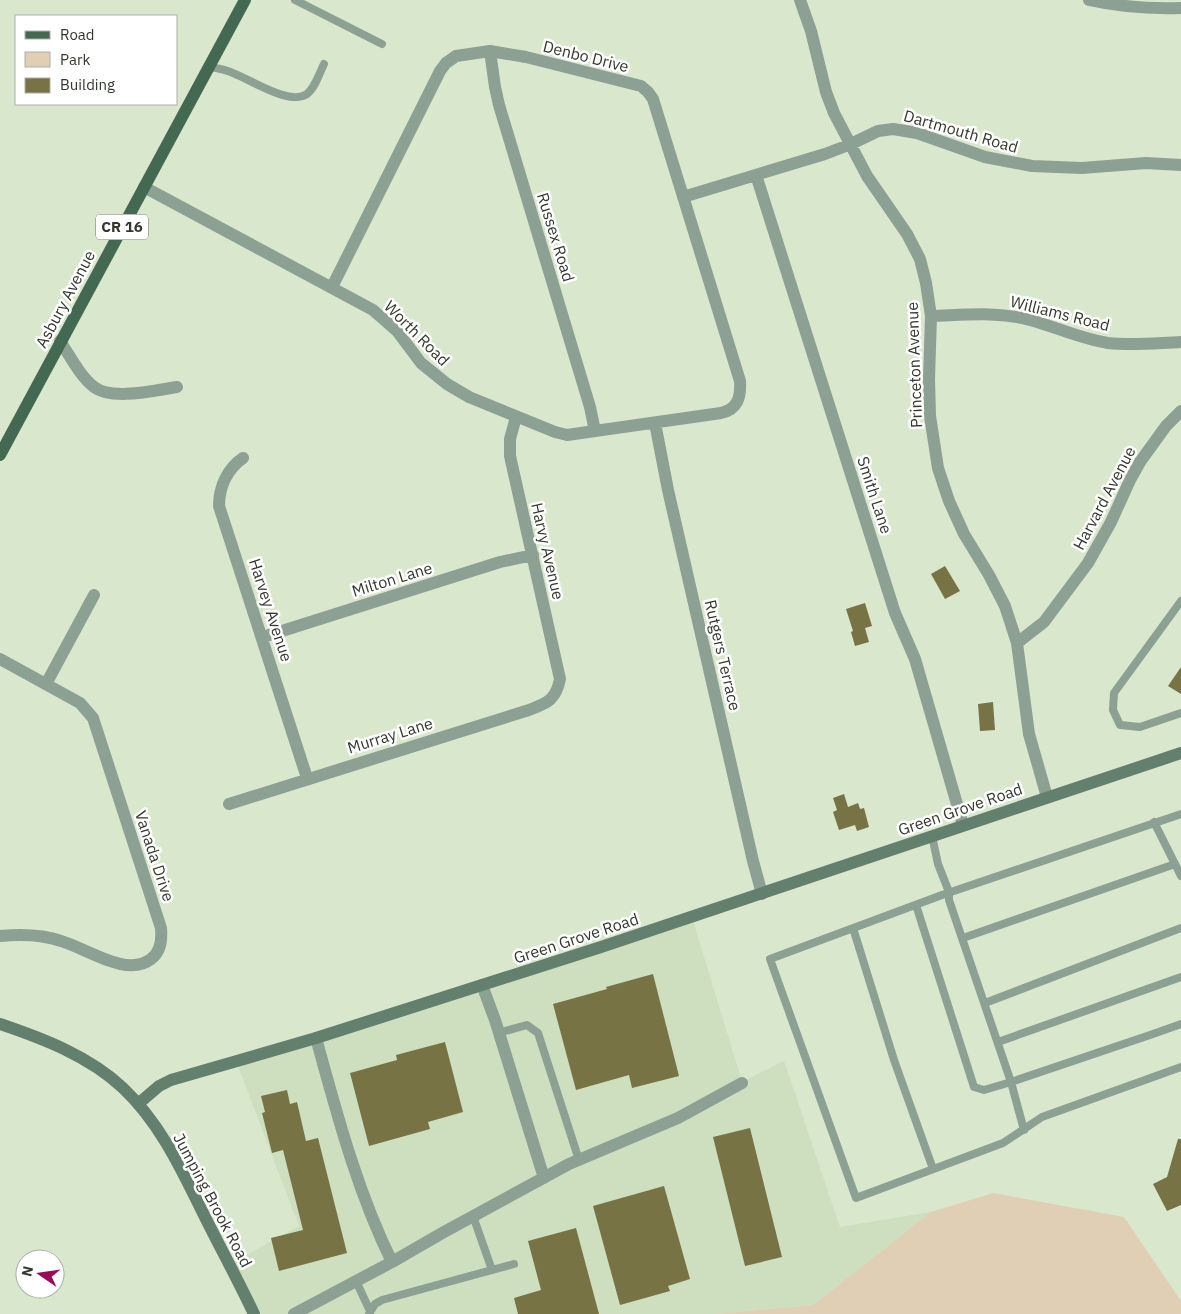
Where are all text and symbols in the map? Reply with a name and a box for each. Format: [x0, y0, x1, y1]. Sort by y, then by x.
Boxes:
legend [15, 15, 178, 105]
text: Road [60, 25, 95, 44]
street label: Denbo Drive [541, 36, 631, 76]
text: Park [60, 50, 90, 69]
text: Building [60, 75, 115, 94]
street label: Dartmouth Road [901, 105, 1021, 157]
street label: Russex Road [533, 190, 579, 284]
road number: CR 16 [96, 214, 148, 240]
street label: Asbury Avenue [31, 247, 99, 351]
street label: Williams Road [1008, 291, 1112, 335]
street label: Worth Road [380, 296, 454, 370]
street label: Princeton Avenue [902, 301, 926, 428]
street label: Harvard Avenue [1068, 443, 1140, 553]
street label: Smith Lane [853, 454, 897, 536]
street label: Harvy Avenue [527, 501, 569, 602]
street label: Harvey Avenue [245, 556, 297, 664]
street label: Milton Lane [349, 557, 435, 601]
street label: Rutgers Terrace [701, 598, 746, 713]
street label: Murray Lane [345, 712, 435, 757]
street label: Green Grove Road [895, 778, 1025, 840]
street label: Vanada Drive [131, 808, 179, 904]
street label: Green Grove Road [511, 908, 641, 968]
street label: Jumping Brook Road [169, 1130, 257, 1270]
north arrow [15, 1249, 65, 1299]
text: N [17, 1264, 37, 1278]

